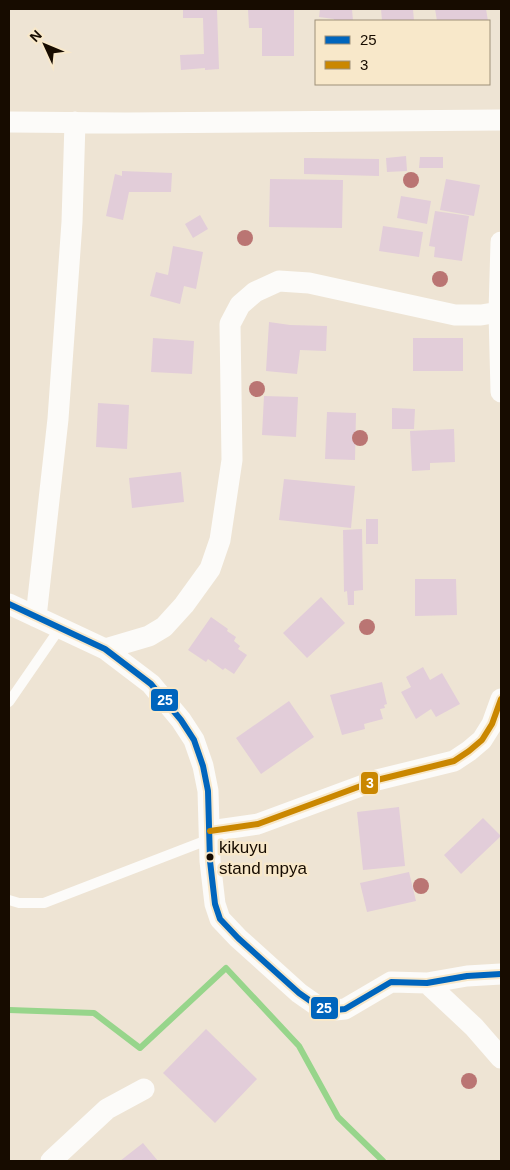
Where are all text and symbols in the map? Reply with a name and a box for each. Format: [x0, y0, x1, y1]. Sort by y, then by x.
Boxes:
north arrow [20, 20, 70, 70]
legend [315, 20, 490, 85]
text: N [26, 27, 45, 45]
text: 25 [360, 31, 377, 48]
text: 3 [360, 56, 368, 73]
line badge: 25 [150, 688, 179, 712]
text: 25 [157, 692, 173, 708]
line badge: 3 [360, 771, 379, 795]
text: 3 [366, 775, 374, 791]
place label: kikuyu stand mpya [219, 838, 307, 878]
marker: kikuyu stand mpya [205, 852, 215, 862]
line badge: 25 [310, 996, 339, 1020]
text: 25 [316, 1000, 332, 1016]

